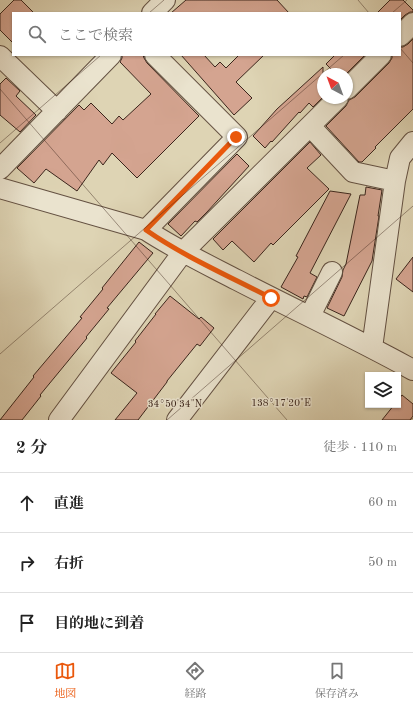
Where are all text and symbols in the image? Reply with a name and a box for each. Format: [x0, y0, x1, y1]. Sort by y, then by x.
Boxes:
search box [12, 12, 401, 56]
icon: search [26, 23, 48, 45]
text: ここで検索 [58, 29, 133, 44]
north arrow [317, 68, 353, 104]
route end [227, 128, 245, 146]
route start [262, 289, 280, 307]
map controls [365, 372, 401, 408]
button: layers [365, 372, 401, 408]
text: 138°17'20"E [251, 398, 311, 408]
text: 34°50'34"N [148, 399, 203, 409]
text: 2 分 [16, 440, 48, 457]
text: 徒歩 · 110 m [323, 441, 397, 454]
icon: ahead [16, 492, 38, 514]
text: 60 m [368, 496, 397, 509]
text: 直進 [54, 497, 84, 512]
icon: right [16, 552, 38, 574]
text: 50 m [368, 556, 397, 569]
text: 右折 [54, 557, 84, 572]
icon: arrive [16, 612, 38, 634]
text: 目的地に到着 [54, 617, 144, 632]
tab: 地図 [54, 660, 76, 702]
tab: 経路 [184, 660, 206, 702]
tab: 保存済み [315, 660, 359, 702]

